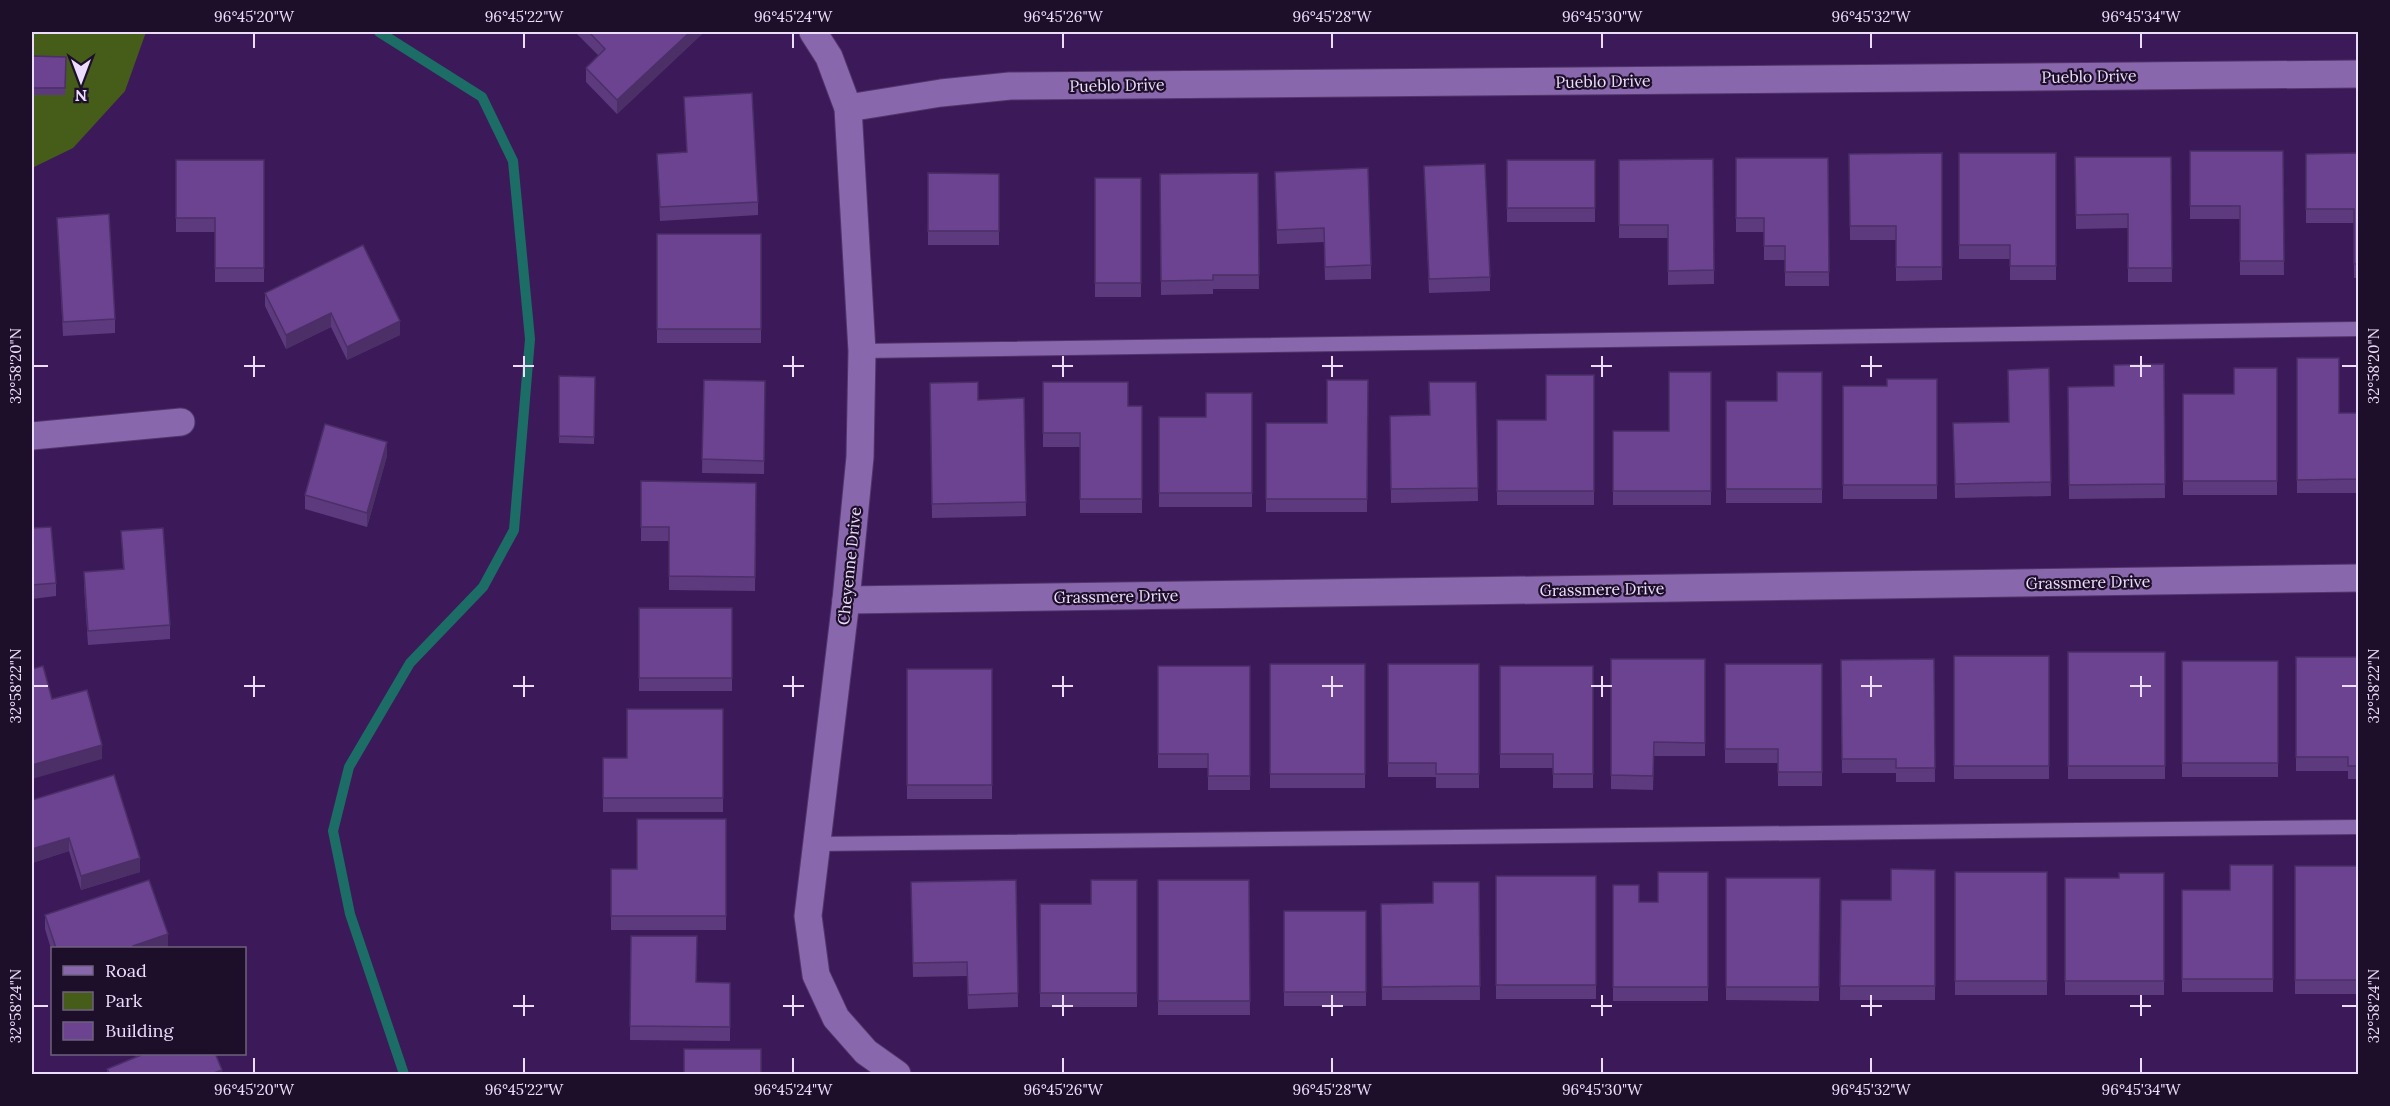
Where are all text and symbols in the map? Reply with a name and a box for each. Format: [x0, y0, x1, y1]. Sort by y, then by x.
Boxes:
text: 96°45'20"W [214, 7, 295, 26]
text: 96°45'22"W [485, 7, 564, 26]
text: 96°45'24"W [754, 7, 833, 26]
text: 96°45'26"W [1023, 7, 1104, 26]
text: 96°45'28"W [1293, 7, 1373, 26]
text: 96°45'30"W [1562, 7, 1643, 26]
text: 96°45'32"W [1832, 7, 1912, 26]
text: 96°45'34"W [2102, 7, 2181, 26]
north arrow [51, 51, 111, 111]
street label: Pueblo Drive [2041, 65, 2137, 87]
street label: Pueblo Drive [1555, 70, 1651, 92]
street label: Pueblo Drive [1069, 74, 1165, 96]
text: N [75, 86, 87, 106]
text: 32°58'20"N [6, 328, 25, 404]
text: 32°58'20"N [2364, 328, 2383, 404]
street label: Cheyenne Drive [833, 506, 865, 626]
street label: Grassmere Drive [2025, 571, 2151, 593]
street label: Grassmere Drive [1539, 578, 1665, 600]
street label: Grassmere Drive [1053, 585, 1179, 607]
text: 32°58'22"N [6, 649, 25, 723]
text: 32°58'22"N [2364, 649, 2383, 723]
legend [51, 947, 246, 1055]
text: Road [105, 959, 147, 982]
text: 32°58'24"N [6, 969, 25, 1043]
text: 32°58'24"N [2364, 969, 2383, 1043]
text: Park [105, 989, 143, 1012]
text: Building [105, 1019, 175, 1042]
text: 96°45'20"W [214, 1080, 295, 1099]
text: 96°45'22"W [485, 1080, 564, 1099]
text: 96°45'24"W [754, 1080, 833, 1099]
text: 96°45'26"W [1023, 1080, 1104, 1099]
text: 96°45'28"W [1293, 1080, 1373, 1099]
text: 96°45'30"W [1562, 1080, 1643, 1099]
text: 96°45'32"W [1832, 1080, 1912, 1099]
text: 96°45'34"W [2102, 1080, 2181, 1099]

